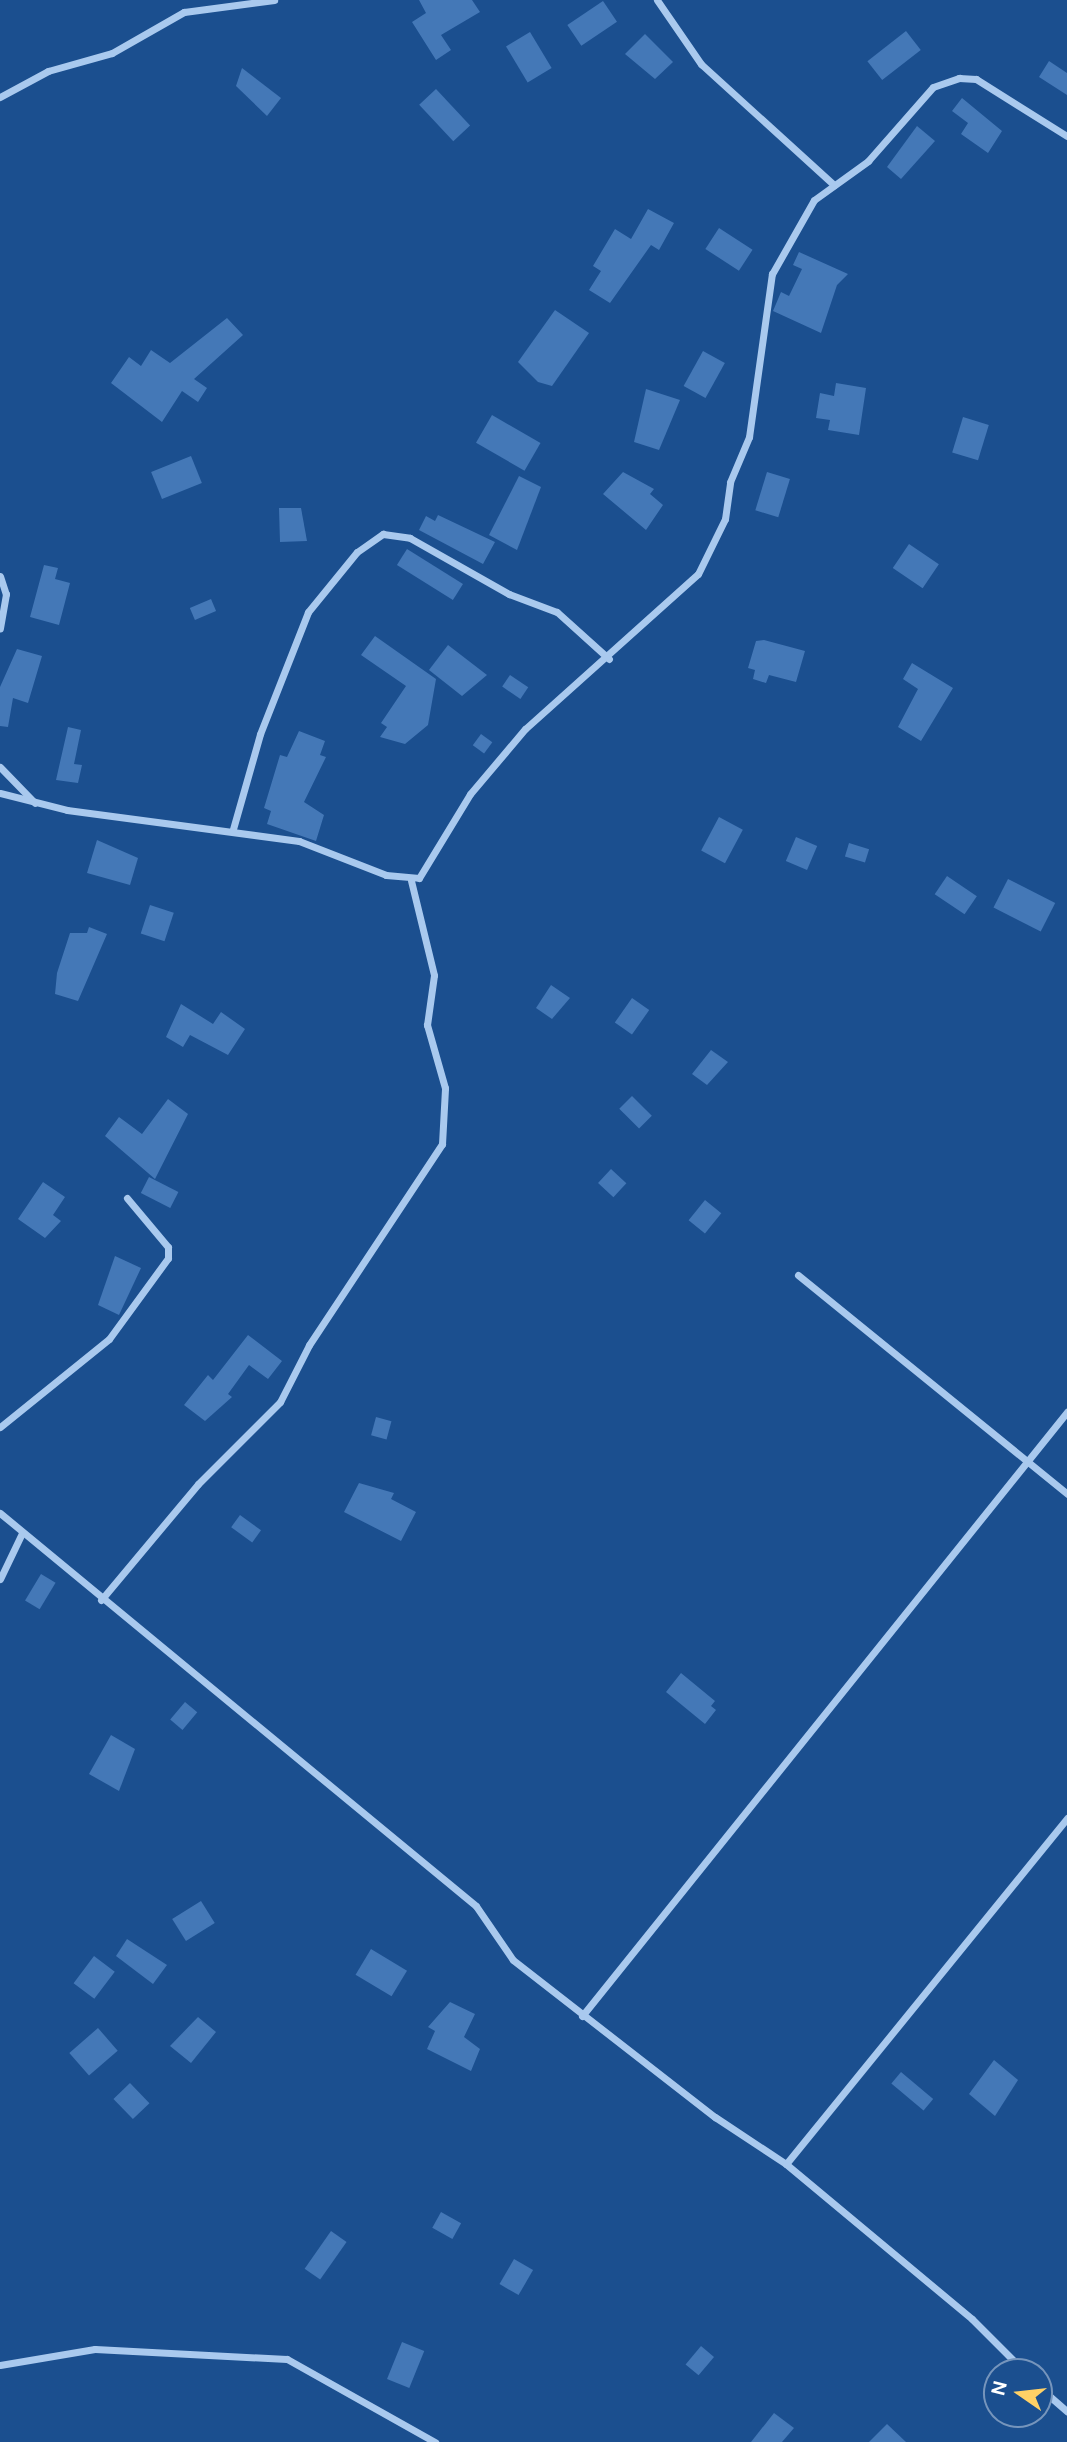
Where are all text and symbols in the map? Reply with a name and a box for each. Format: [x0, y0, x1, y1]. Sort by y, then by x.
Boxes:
north arrow [983, 2358, 1053, 2428]
text: N [985, 2379, 1013, 2398]

